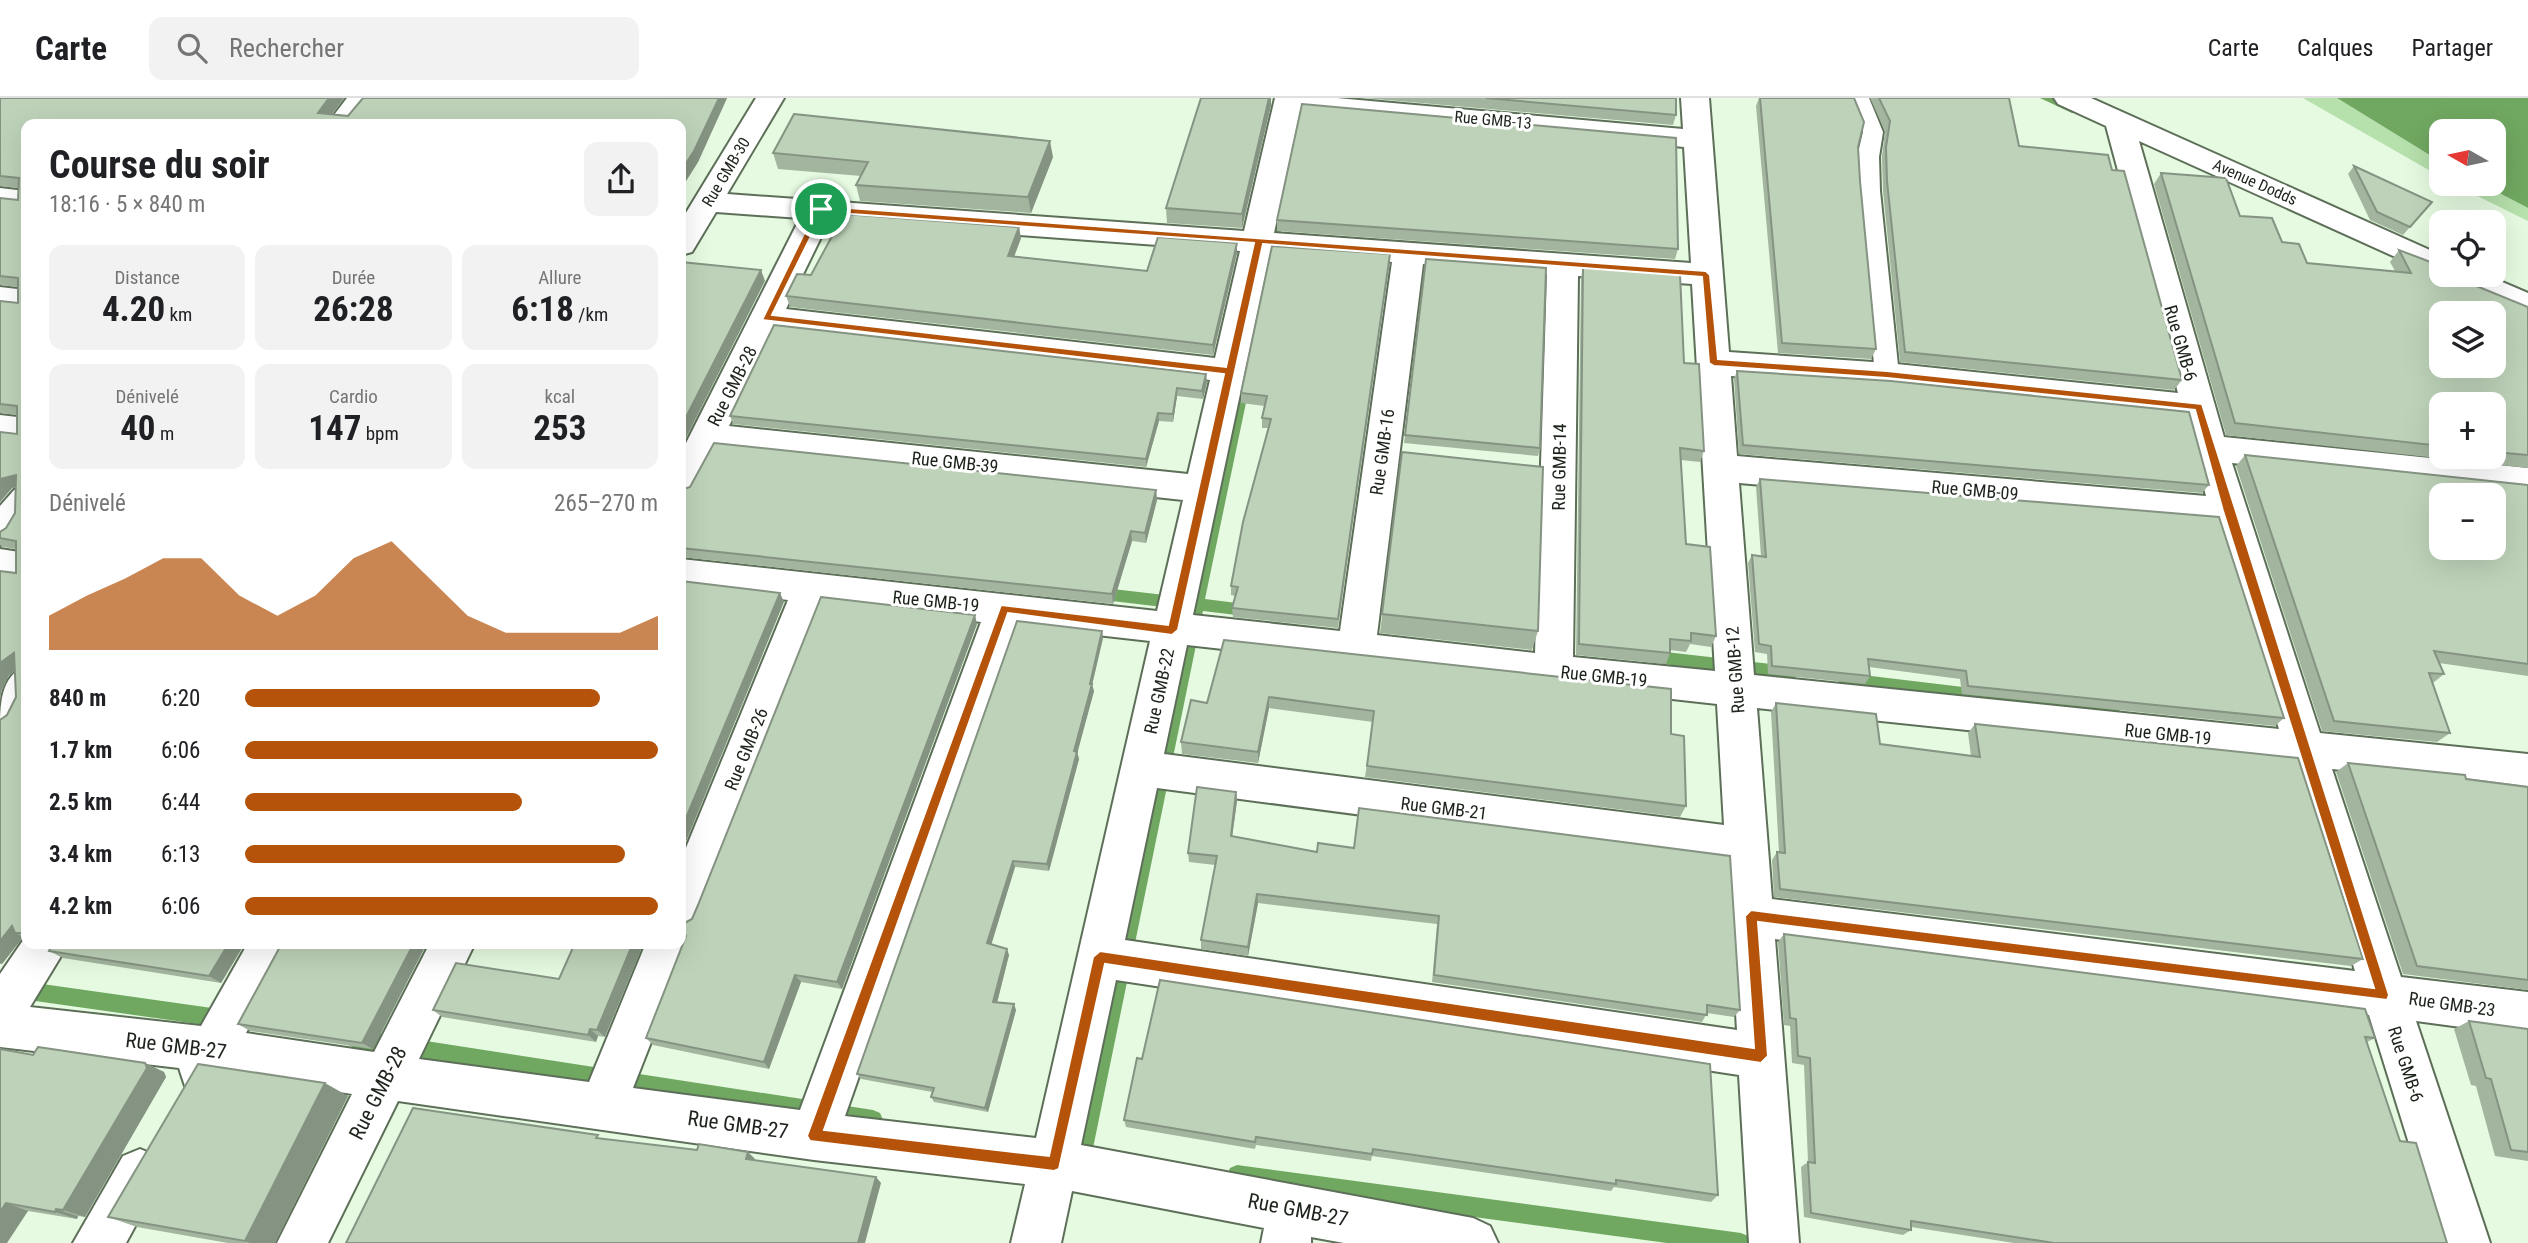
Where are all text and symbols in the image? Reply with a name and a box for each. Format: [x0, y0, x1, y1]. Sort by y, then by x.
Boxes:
search box [149, 17, 639, 80]
text: Carte [35, 29, 107, 68]
icon: search [173, 29, 211, 67]
text: Rechercher [229, 33, 344, 63]
text: Carte [2208, 34, 2259, 62]
text: Calques [2297, 34, 2373, 62]
text: Partager [2411, 34, 2493, 62]
street label: Rue GMB-13 [1454, 107, 1532, 133]
north arrow [2429, 119, 2506, 196]
map controls [2429, 119, 2506, 560]
street label: Rue GMB-30 [698, 134, 754, 210]
button: share [584, 142, 658, 216]
text: Course du soir [49, 143, 270, 187]
street label: Avenue Dodds [2210, 155, 2300, 209]
pin [791, 179, 851, 239]
icon: arrive [802, 190, 840, 228]
text: 18:16 · 5 × 840 m [49, 191, 205, 218]
button: locate [2429, 210, 2506, 287]
text: Distance [114, 266, 180, 289]
text: Durée [332, 266, 375, 289]
text: Allure [538, 266, 582, 289]
text: 4.20 [102, 289, 165, 330]
text: 26:28 [313, 289, 394, 330]
text: 6:18 [511, 289, 574, 330]
button: layers [2429, 301, 2506, 378]
text: km [165, 303, 192, 326]
text: /km [574, 303, 608, 326]
street label: Rue GMB-6 [2160, 303, 2202, 383]
street label: Rue GMB-28 [703, 342, 761, 430]
text: Dénivelé [115, 385, 179, 408]
text: Cardio [329, 385, 378, 408]
text: kcal [545, 385, 575, 408]
button: + [2429, 392, 2506, 469]
street label: Rue GMB-16 [1366, 407, 1398, 497]
text: 40 [120, 408, 156, 449]
text: 147 [308, 408, 361, 449]
text: 253 [533, 408, 586, 449]
text: m [156, 422, 174, 445]
text: bpm [361, 422, 399, 445]
street label: Rue GMB-14 [1548, 423, 1570, 511]
street label: Rue GMB-39 [911, 447, 999, 477]
street label: Rue GMB-09 [1931, 476, 2019, 504]
button: − [2429, 483, 2506, 560]
text: Dénivelé [49, 490, 126, 517]
text: 265–270 m [554, 490, 658, 517]
street label: Rue GMB-19 [892, 586, 980, 616]
street label: Rue GMB-12 [1721, 626, 1749, 714]
street label: Rue GMB-22 [1140, 646, 1178, 736]
street label: Rue GMB-19 [1560, 661, 1648, 691]
text: 840 m [49, 685, 106, 712]
text: 6:20 [161, 685, 200, 712]
street label: Rue GMB-26 [720, 705, 772, 793]
street label: Rue GMB-19 [2124, 719, 2212, 749]
text: 1.7 km [49, 737, 112, 764]
text: 6:06 [161, 737, 200, 764]
text: 2.5 km [49, 789, 112, 816]
text: 6:44 [161, 789, 200, 816]
street label: Rue GMB-21 [1399, 792, 1489, 824]
text: 3.4 km [49, 841, 112, 868]
text: 6:13 [161, 841, 200, 868]
text: 4.2 km [49, 893, 112, 920]
text: 6:06 [161, 893, 200, 920]
street label: Rue GMB-23 [2407, 988, 2497, 1020]
street label: Rue GMB-6 [2384, 1024, 2428, 1104]
street label: Rue GMB-27 [124, 1028, 228, 1064]
street label: Rue GMB-28 [344, 1042, 412, 1144]
street label: Rue GMB-27 [686, 1106, 790, 1144]
street label: Rue GMB-27 [1246, 1189, 1350, 1231]

